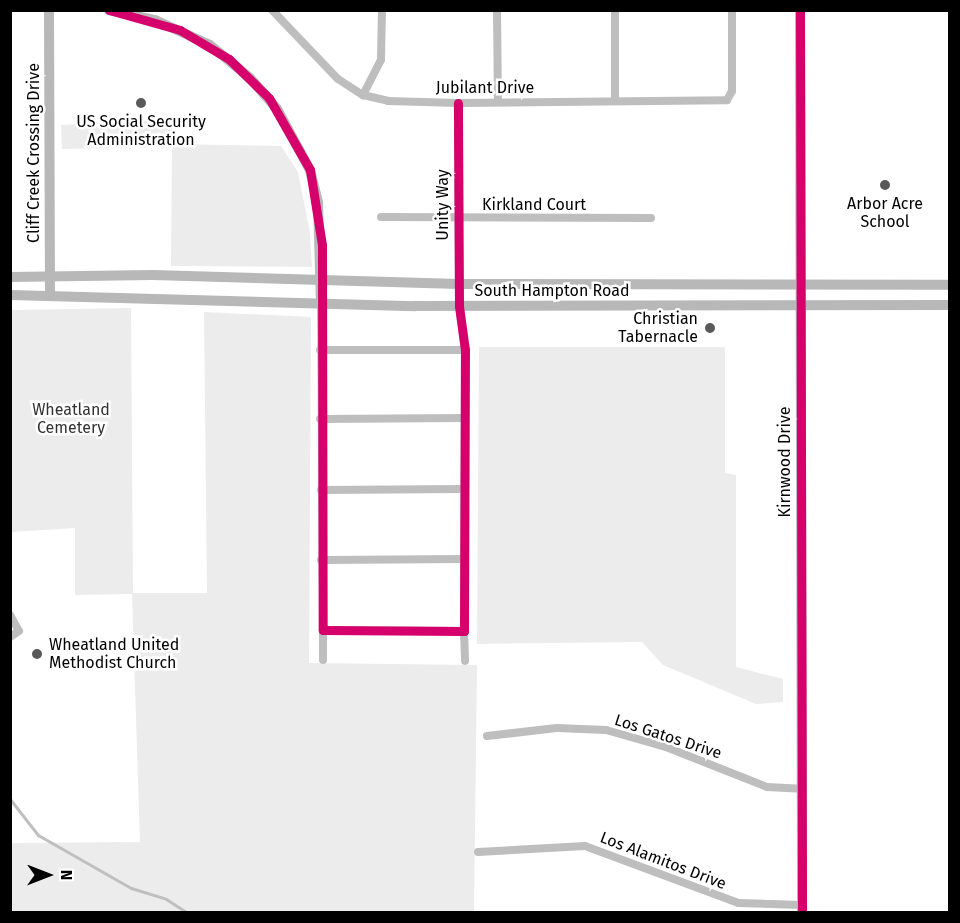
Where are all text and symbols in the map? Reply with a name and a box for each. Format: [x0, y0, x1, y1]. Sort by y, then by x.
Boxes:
street label: Cliff Creek Crossing Drive [24, 63, 44, 243]
street label: Jubilant Drive [436, 78, 534, 98]
marker: US Social Security Administration [134, 96, 148, 110]
place label: US Social Security Administration [76, 112, 206, 150]
street label: Unity Way [433, 169, 453, 241]
marker: Arbor Acre School [878, 178, 892, 192]
place label: Arbor Acre School [847, 194, 923, 232]
street label: Kirkland Court [482, 195, 586, 215]
street label: South Hampton Road [475, 281, 629, 301]
place label: Christian Tabernacle [618, 309, 698, 347]
marker: Christian Tabernacle [703, 321, 717, 335]
park label: Wheatland Cemetery [32, 400, 110, 438]
street label: Kirnwood Drive [775, 407, 795, 517]
place label: Wheatland United Methodist Church [49, 635, 179, 673]
marker: Wheatland United Methodist Church [30, 647, 44, 661]
street label: Los Gatos Drive [612, 711, 724, 763]
street label: Los Alamitos Drive [597, 828, 729, 894]
north arrow [18, 845, 78, 905]
text: N [57, 870, 76, 880]

